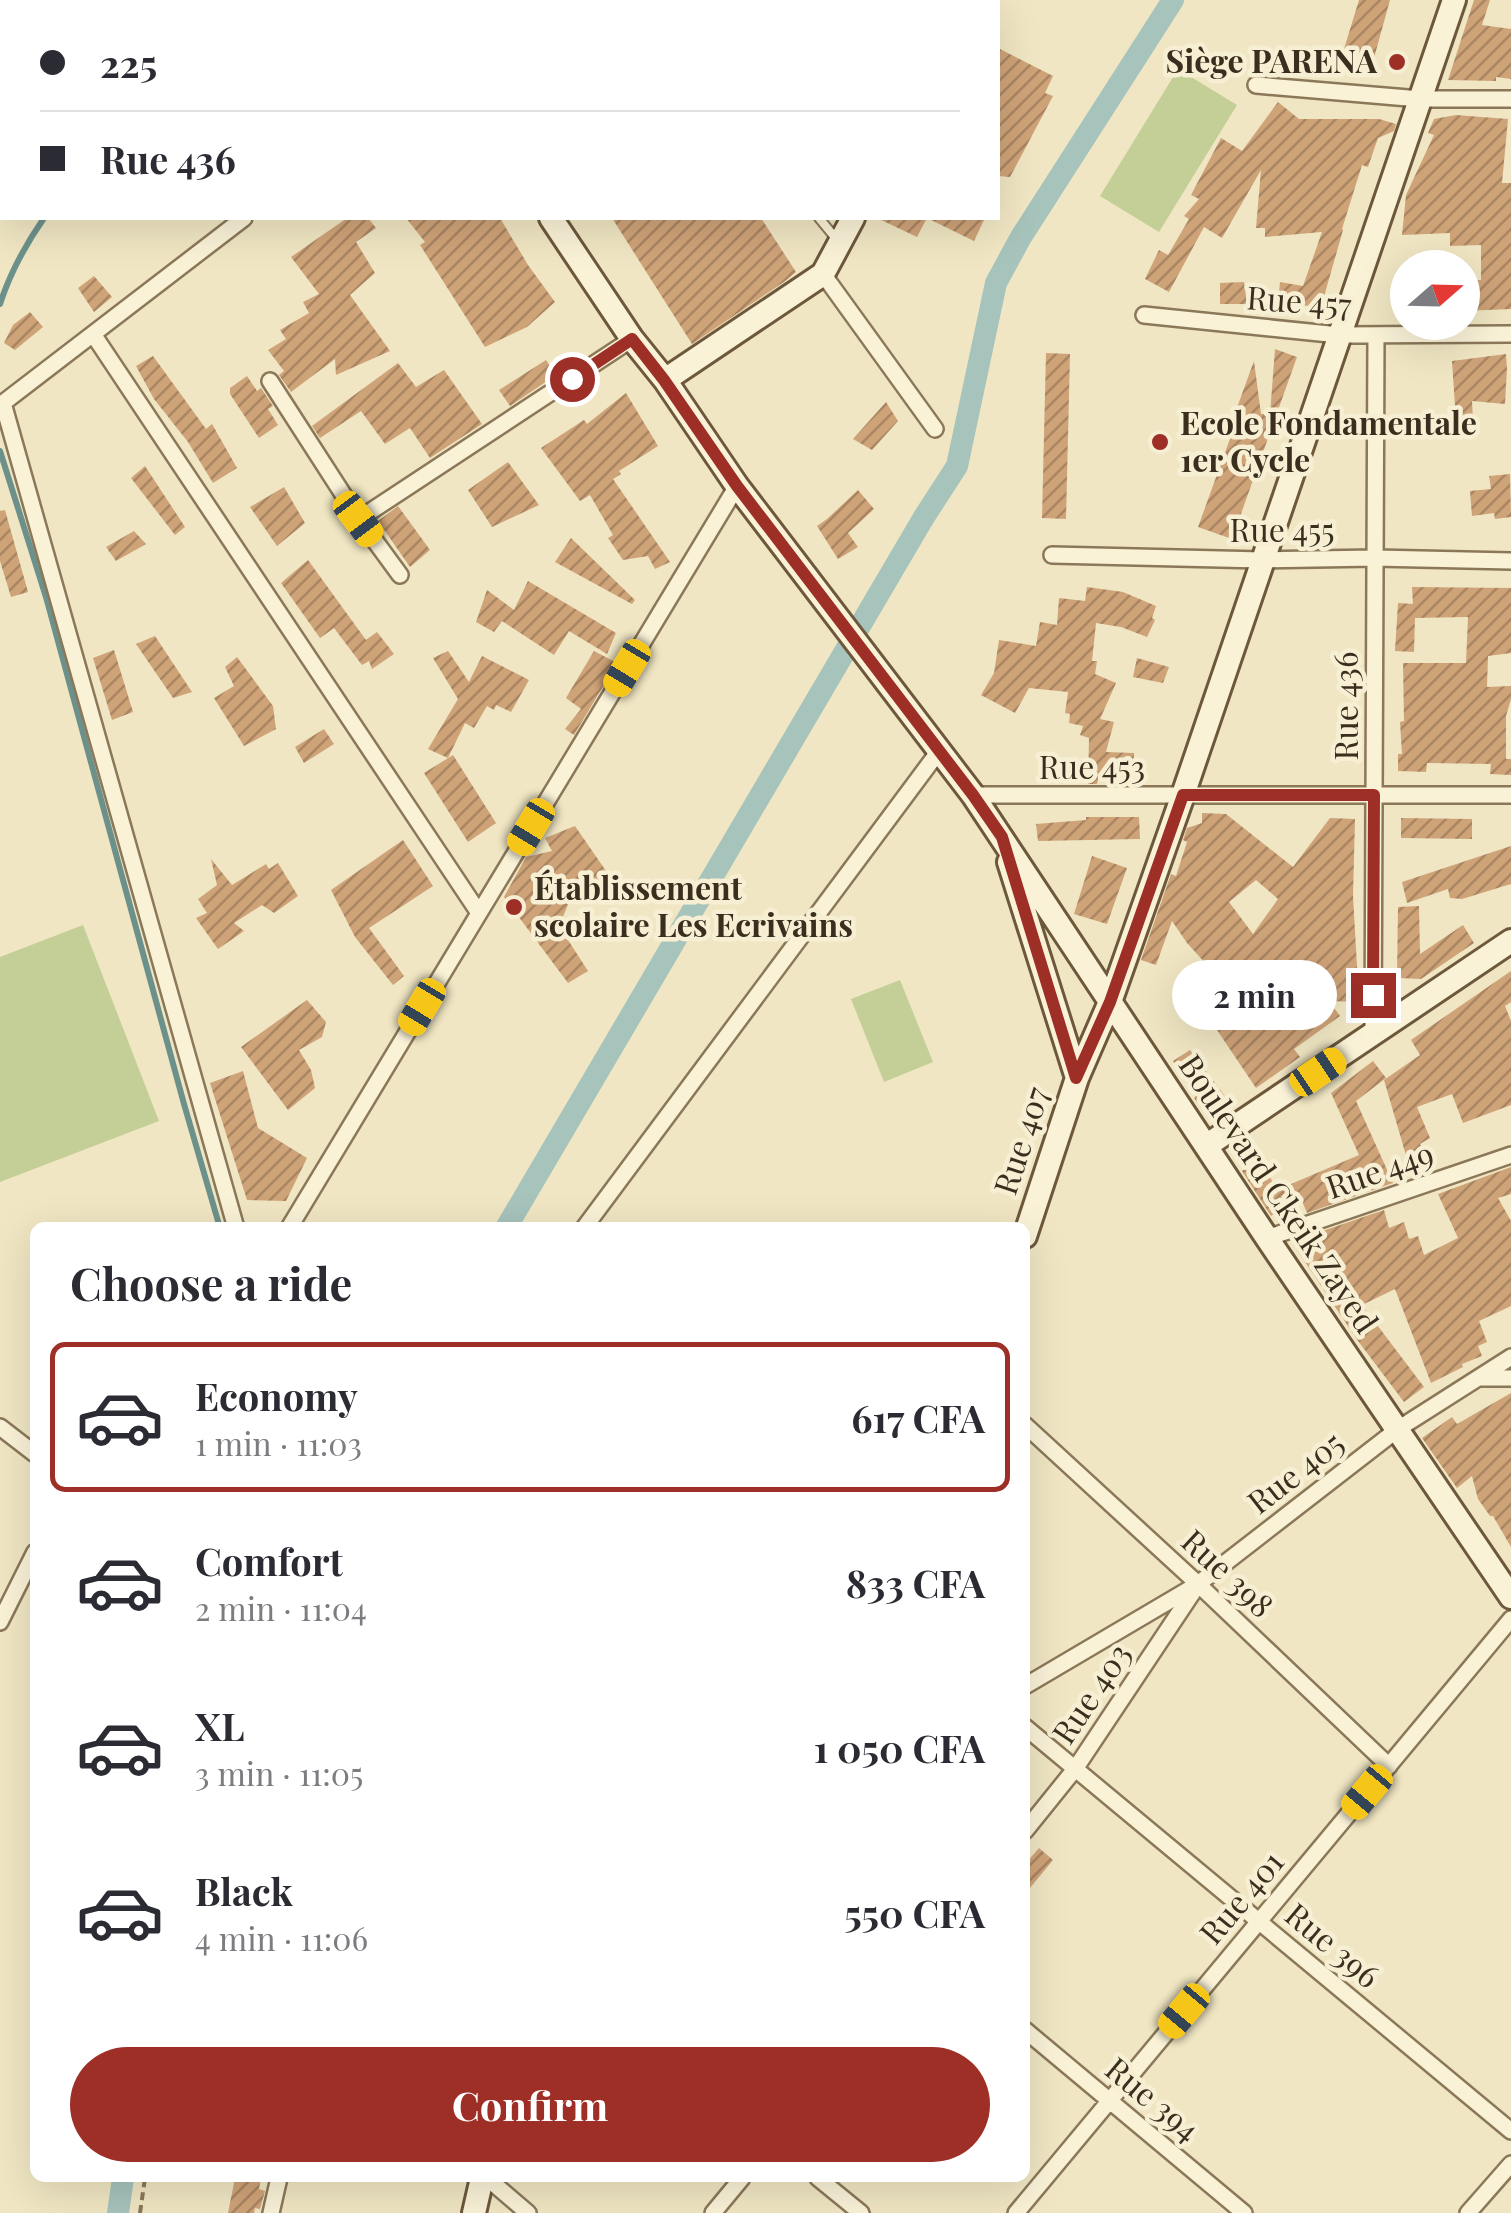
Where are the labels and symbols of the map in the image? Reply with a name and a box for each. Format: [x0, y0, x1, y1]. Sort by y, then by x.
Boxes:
place label: Siège PARENA [1165, 38, 1378, 81]
marker: Siège PARENA [1386, 51, 1408, 73]
north arrow [1390, 250, 1480, 340]
street label: Rue 457 [1245, 274, 1353, 325]
route start [550, 357, 595, 402]
place label: Ecole Fondamentale 1er Cycle [1180, 400, 1477, 480]
marker: Ecole Fondamentale 1er Cycle [1149, 431, 1171, 453]
car [328, 486, 388, 552]
street label: Rue 455 [1229, 507, 1335, 550]
car [599, 635, 655, 701]
street label: Rue 436 [1323, 652, 1366, 761]
street label: Rue 453 [1039, 744, 1145, 787]
car [503, 794, 559, 860]
place label: Établissement scolaire Les Ecrivains [534, 865, 853, 945]
marker: Établissement scolaire Les Ecrivains [503, 896, 525, 918]
callout: 2 min [1173, 960, 1338, 1030]
route end [1351, 973, 1396, 1018]
car [394, 974, 450, 1040]
car [1285, 1043, 1351, 1101]
street label: Boulevard Ckeik Zayed [1171, 1045, 1389, 1340]
street label: Rue 407 [982, 1081, 1057, 1200]
street label: Rue 449 [1320, 1130, 1439, 1207]
street label: Rue 405 [1237, 1420, 1351, 1522]
street label: Rue 398 [1174, 1519, 1284, 1626]
street label: Rue 403 [1041, 1634, 1139, 1751]
car [1336, 1759, 1398, 1825]
street label: Rue 401 [1188, 1840, 1292, 1952]
street label: Rue 396 [1277, 1892, 1390, 1996]
car [1153, 1978, 1215, 2044]
street label: Rue 394 [1098, 2046, 1210, 2150]

